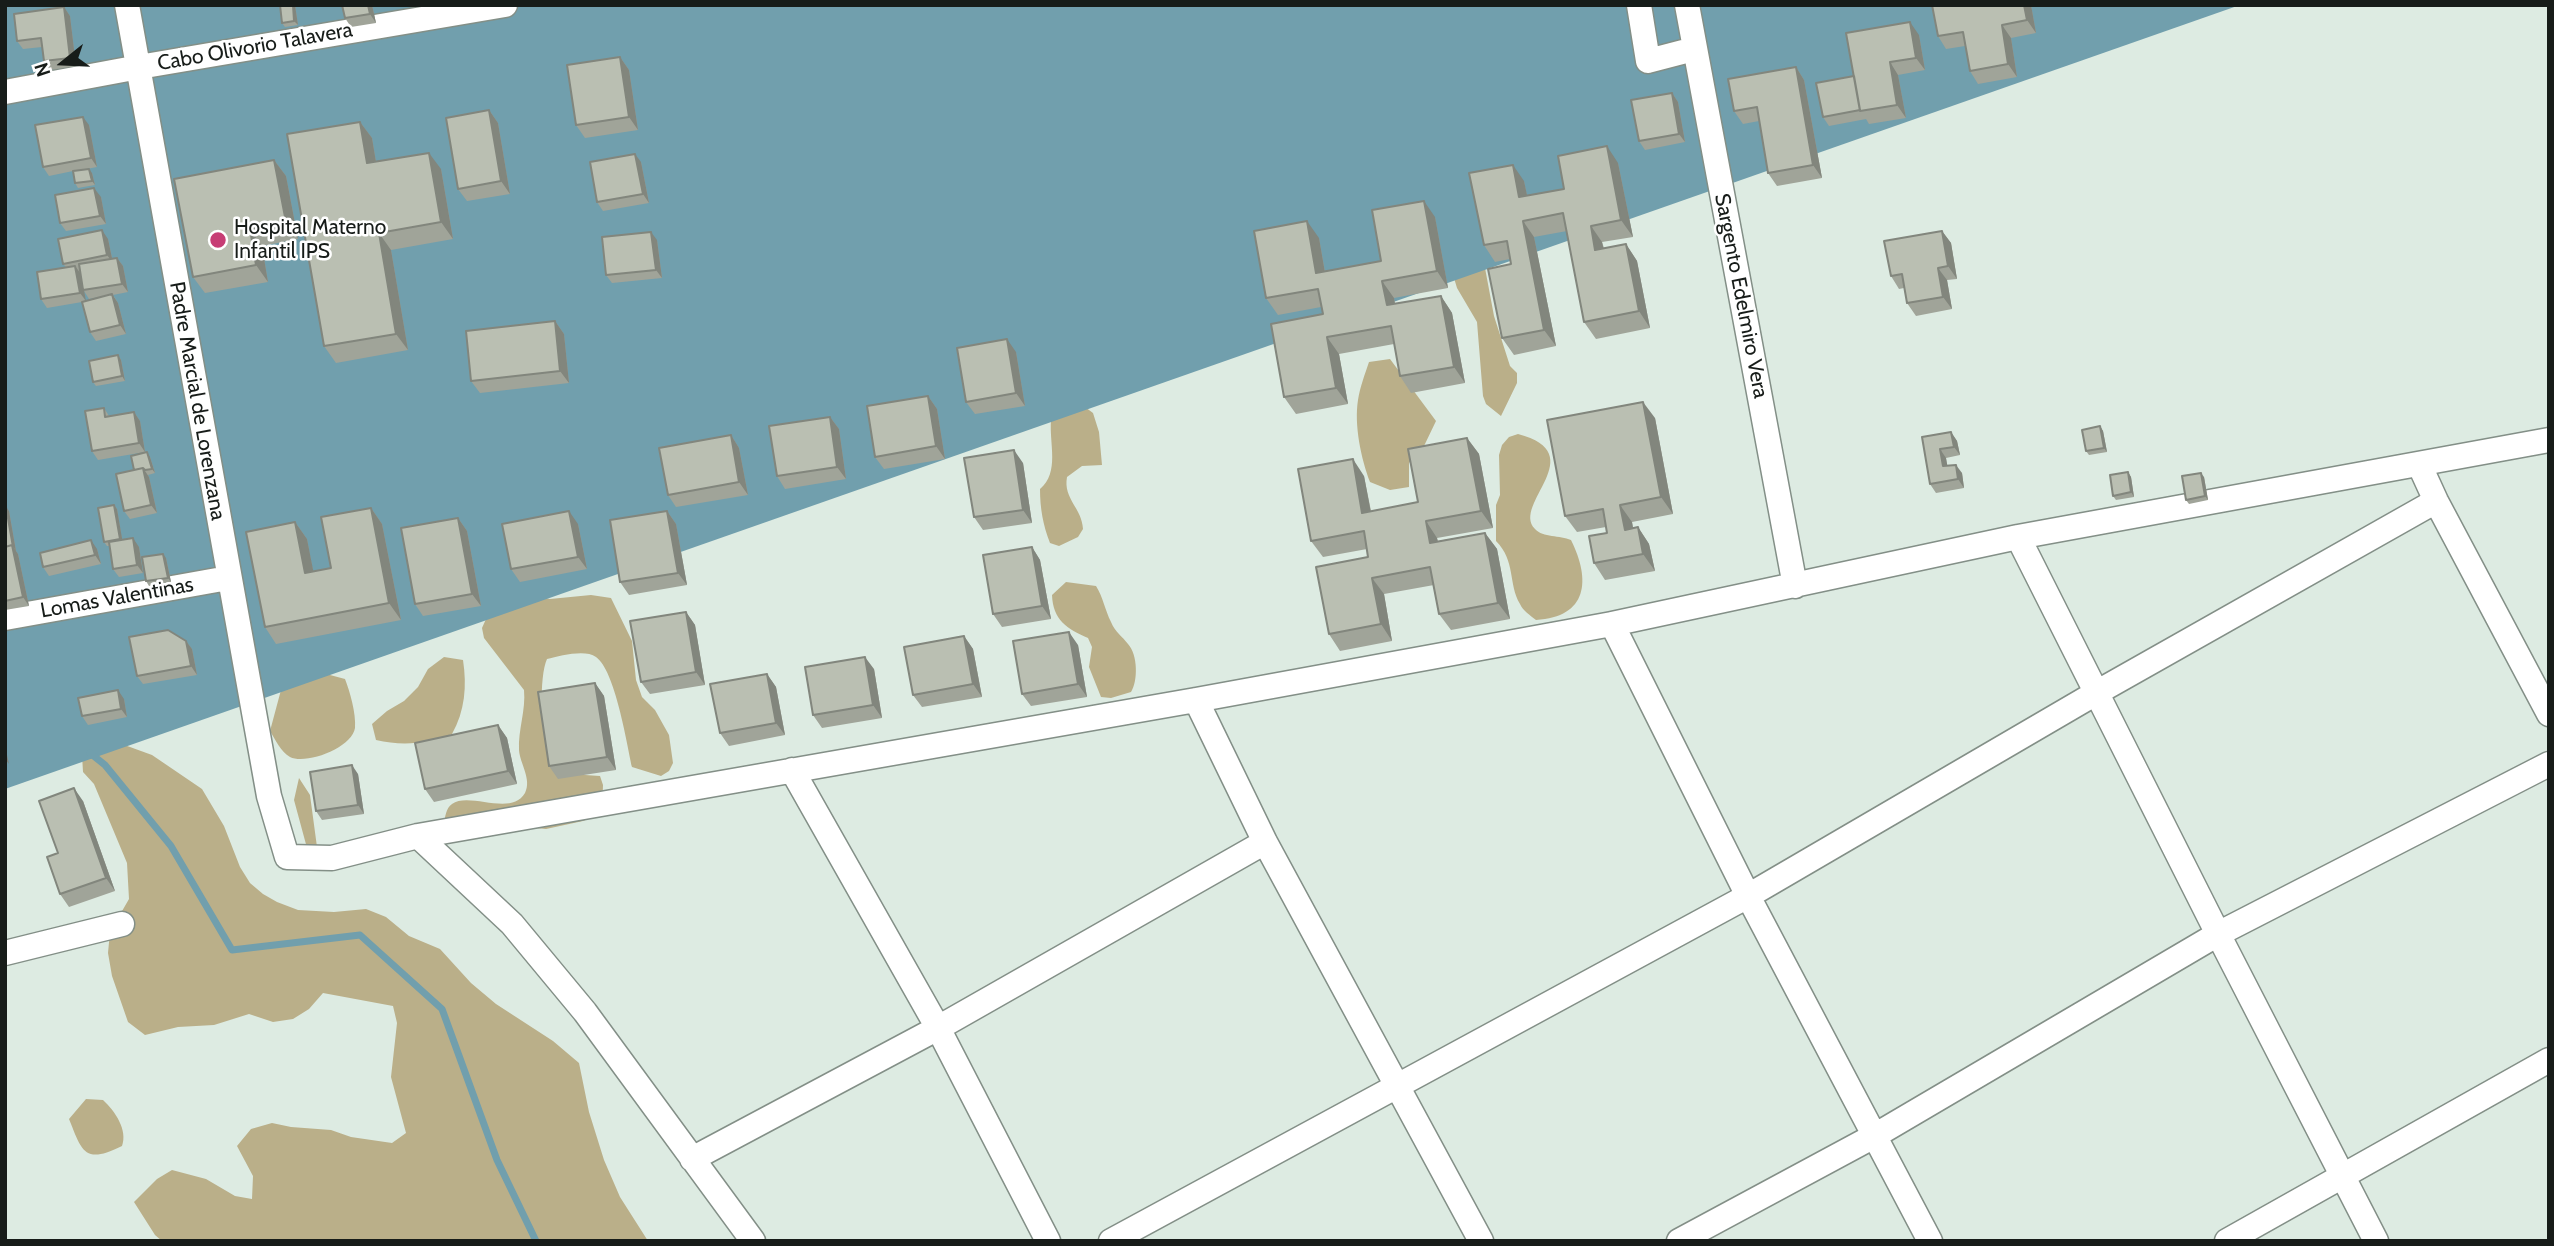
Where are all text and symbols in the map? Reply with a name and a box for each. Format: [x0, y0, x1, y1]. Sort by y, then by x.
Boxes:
street label: Cabo Olivorio Talavera [156, 17, 354, 77]
north arrow [28, 28, 98, 98]
text: N [30, 60, 56, 80]
street label: Sargento Edelmiro Vera [1709, 192, 1773, 400]
place label: Hospital Materno Infantil IPS [234, 215, 386, 265]
marker: Hospital Materno Infantil IPS [208, 230, 228, 250]
street label: Padre Marcial de Lorenzana [164, 280, 230, 522]
street label: Lomas Valentinas [38, 572, 196, 624]

